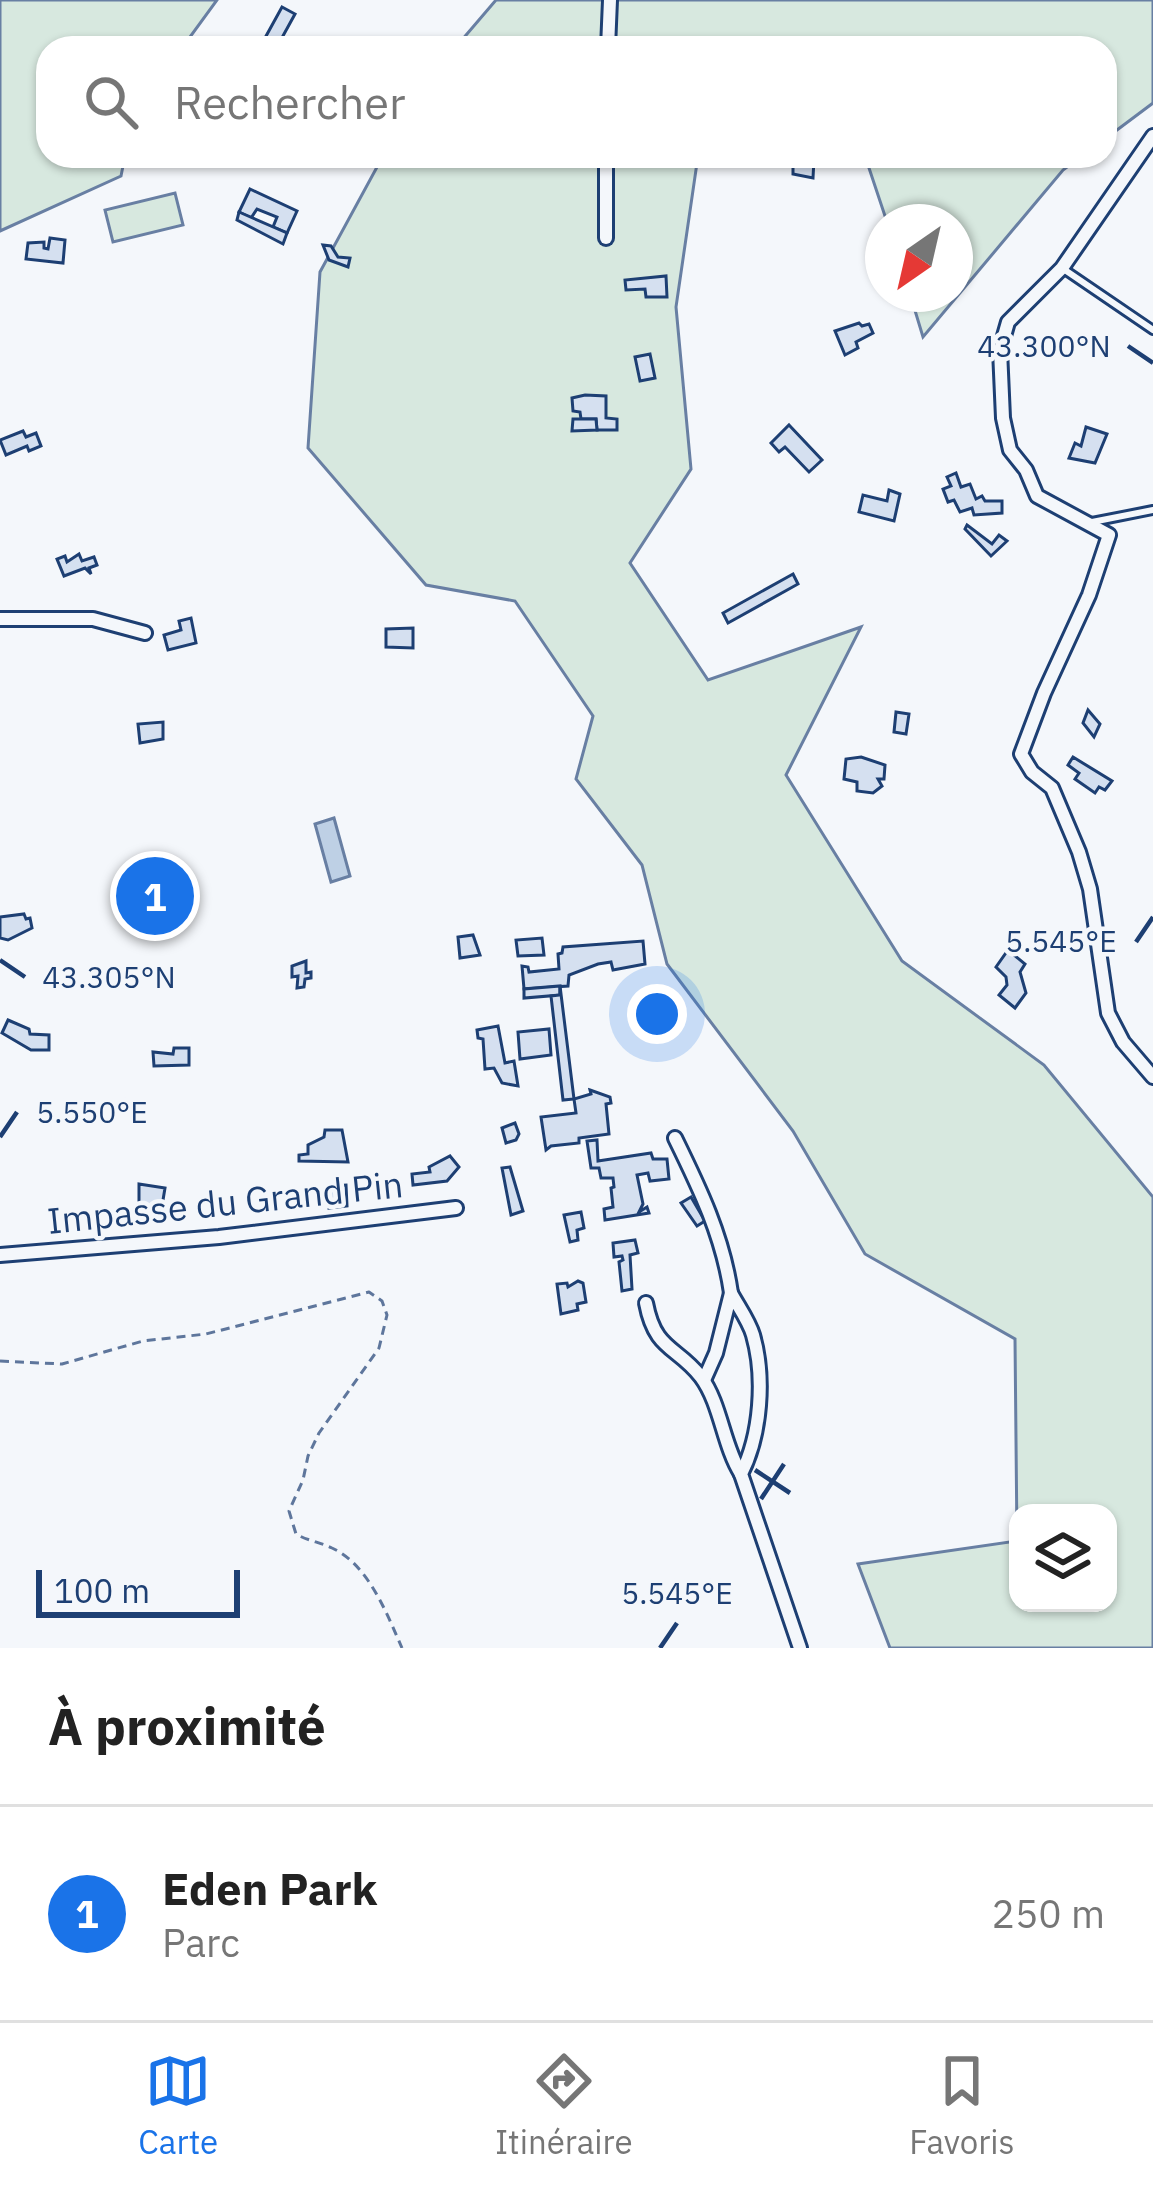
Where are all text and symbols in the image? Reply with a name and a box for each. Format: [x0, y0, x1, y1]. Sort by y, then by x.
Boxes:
search box [36, 36, 1117, 168]
icon: search [78, 69, 144, 135]
text: Rechercher [174, 73, 405, 131]
north arrow [865, 204, 973, 312]
text: 43.300°N [977, 326, 1111, 365]
pin: 1 [116, 851, 194, 941]
text: 5.545°E [1005, 921, 1117, 960]
text: 43.305°N [42, 957, 176, 996]
your location [627, 984, 687, 1044]
text: 5.550°E [36, 1092, 148, 1131]
street label: Impasse du Grand Pin [45, 1160, 405, 1244]
map controls [1009, 1504, 1117, 1612]
button: layers [1009, 1504, 1117, 1612]
scale bar [36, 1564, 240, 1617]
text: 100 m [54, 1569, 150, 1612]
text: 5.545°E [621, 1573, 733, 1612]
text: À proximité [48, 1693, 326, 1759]
text: Eden Park [162, 1859, 378, 1917]
text: 1 [75, 1888, 99, 1939]
text: 250 m [992, 1888, 1105, 1939]
text: Parc [162, 1917, 240, 1968]
tab: Carte [138, 2048, 218, 2163]
tab: Itinéraire [495, 2048, 633, 2163]
tab: Favoris [909, 2048, 1015, 2163]

